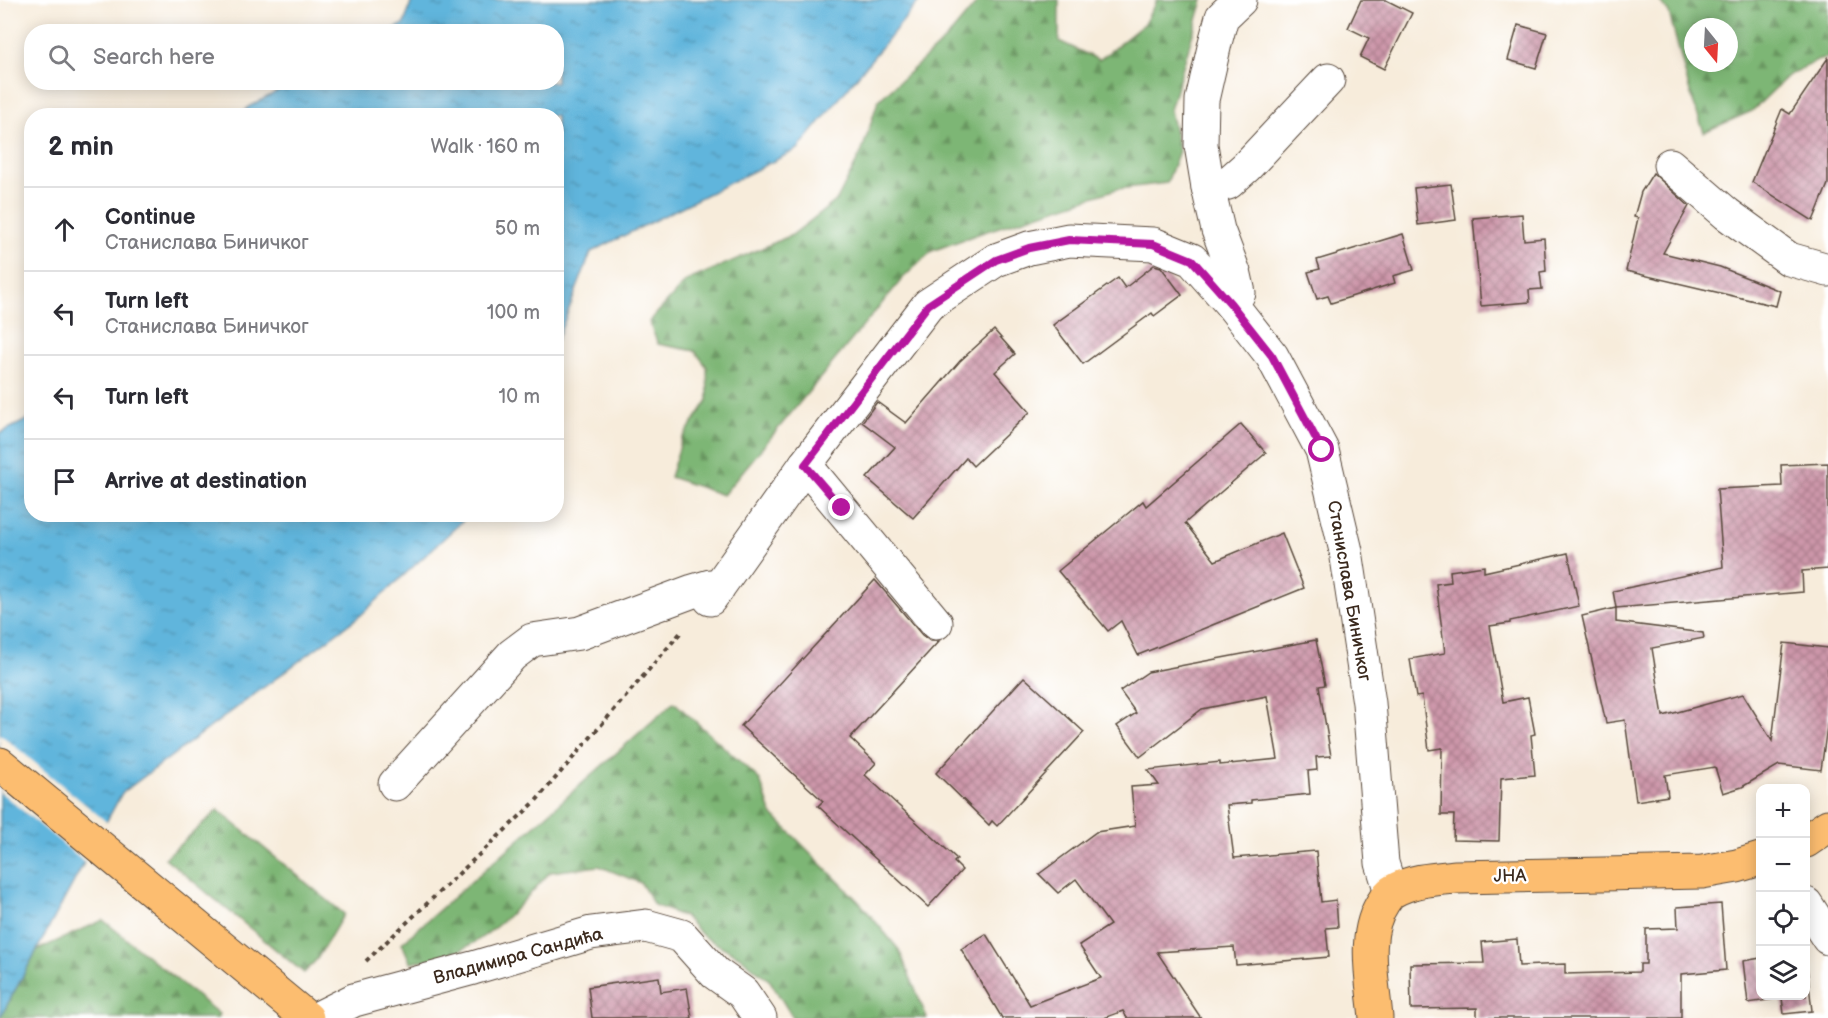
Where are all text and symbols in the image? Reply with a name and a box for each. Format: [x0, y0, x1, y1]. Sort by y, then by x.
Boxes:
north arrow [1684, 18, 1738, 72]
search box [24, 24, 564, 90]
icon: search [45, 41, 78, 74]
text: Search here [93, 44, 215, 71]
text: 2 min [48, 132, 114, 163]
text: Walk · 160 m [431, 135, 540, 159]
text: Continue [105, 204, 195, 231]
icon: ahead [48, 213, 81, 246]
text: 50 m [495, 217, 540, 241]
text: Станислава Биничког [105, 231, 309, 255]
text: Turn left [105, 288, 189, 315]
icon: left [48, 297, 81, 330]
text: 100 m [487, 301, 540, 325]
text: Станислава Биничког [105, 315, 309, 339]
icon: left [48, 381, 81, 414]
text: Turn left [105, 384, 189, 411]
text: 10 m [499, 385, 540, 409]
route start [1308, 436, 1334, 462]
icon: arrive [48, 465, 81, 498]
text: Arrive at destination [105, 468, 307, 495]
route end [828, 494, 854, 520]
street label: Станислава Биничког [1323, 499, 1375, 683]
map controls [1756, 784, 1810, 1000]
button: + [1756, 784, 1810, 838]
button: − [1756, 838, 1810, 892]
street label: ЈНА [1493, 865, 1527, 887]
button: locate [1756, 892, 1810, 946]
street label: Владимира Сандића [431, 923, 605, 989]
button: layers [1756, 946, 1810, 1000]

